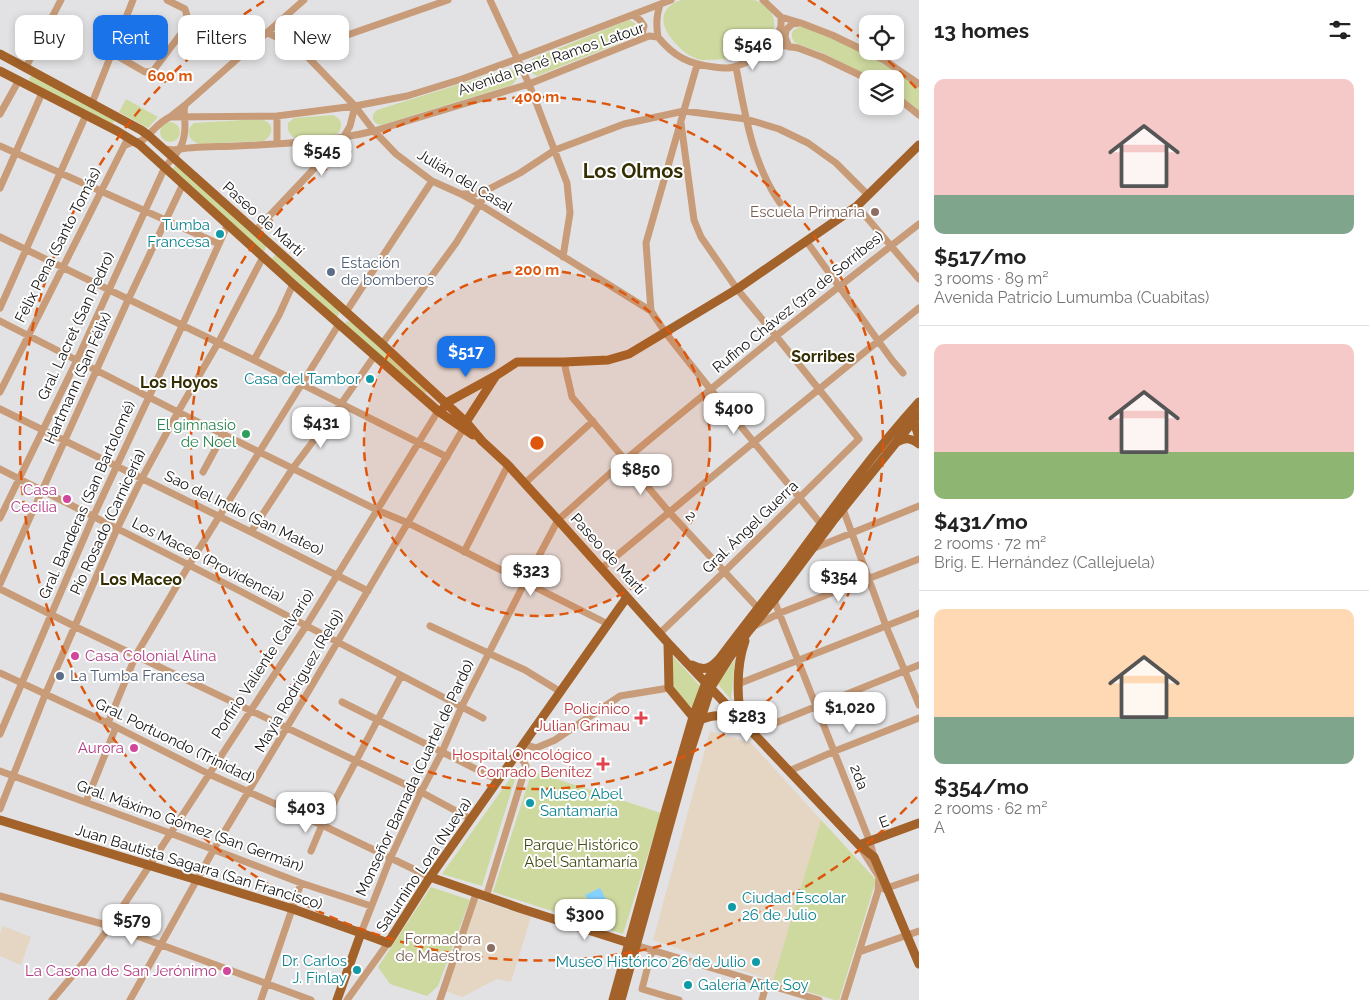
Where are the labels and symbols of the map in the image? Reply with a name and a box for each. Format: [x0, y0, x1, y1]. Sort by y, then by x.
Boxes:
street label: Avenida René Ramos Latour [456, 18, 647, 99]
pin: $546 [723, 28, 783, 71]
text: 600 m [147, 67, 193, 85]
text: 400 m [515, 88, 559, 106]
pin: $545 [292, 134, 352, 177]
street label: Julián del Casal [414, 146, 517, 217]
district label: Los Olmos [583, 159, 683, 183]
street label: Félix Pena (Santo Tomás) [11, 165, 105, 325]
street label: Paseo de Martí [219, 178, 308, 261]
place label: Escuela Primaria [750, 203, 865, 221]
marker: Escuela Primaria [869, 206, 881, 218]
place label: Tumba Francesa [147, 216, 210, 251]
street label: Rufino Chávez (3ra de Sorribes) [709, 227, 887, 377]
marker: Tumba Francesa [214, 228, 226, 240]
street label: Gral. Lacret (San Pedro) [34, 249, 118, 403]
place label: Estación de bomberos [341, 254, 434, 289]
text: 200 m [515, 261, 559, 279]
marker: Estación de bomberos [325, 266, 337, 278]
street label: Hartmann (San Félix) [41, 309, 115, 447]
pin: $517 [436, 336, 496, 378]
district label: Sorribes [791, 346, 855, 366]
place label: Casa del Tambor [244, 370, 361, 388]
district label: Los Hoyos [140, 373, 218, 392]
marker: Casa del Tambor [364, 373, 376, 385]
pin: $400 [704, 392, 764, 435]
street label: Gral. Banderas (San Bartolomé) [35, 398, 139, 602]
pin: $431 [291, 406, 351, 449]
place label: El gimnasio de Noel [157, 416, 237, 451]
marker: El gimnasio de Noel [240, 428, 252, 440]
centre of rings [528, 434, 546, 452]
street label: Pío Rosado (Carnicería) [66, 446, 150, 598]
pin: $850 [611, 454, 671, 496]
street label: Sao del Indio (San Mateo) [161, 467, 327, 559]
street label: Gral. Ángel Guerra [698, 477, 802, 577]
place label: Casa Cecilia [11, 481, 57, 516]
marker: Casa Cecilia [61, 493, 73, 505]
street label: 2 [682, 507, 700, 525]
street label: Paseo de Martí [567, 510, 650, 599]
street label: Los Maceo (Providencia) [129, 514, 287, 606]
pin: $323 [501, 554, 561, 597]
pin: $354 [809, 560, 869, 603]
district label: Los Maceo [100, 569, 182, 589]
street label: Porfirio Valiente (Calvario) [208, 586, 318, 742]
street label: Mayía Rodríguez (Reloj) [251, 607, 347, 755]
place label: Casa Colonial Alina [85, 647, 217, 665]
marker: Casa Colonial Alina [69, 650, 81, 662]
street label: Monseñor Barnada (Cuartel de Pardo) [352, 657, 478, 899]
place label: La Tumba Francesa [70, 667, 205, 685]
marker: La Tumba Francesa [54, 670, 66, 682]
pin: $1,020 [809, 692, 891, 734]
street label: Gral. Portuondo (Trinidad) [92, 695, 258, 787]
place label: Policínico Julian Grimau [536, 700, 630, 735]
pin: $283 [717, 700, 777, 743]
marker: Policínico Julian Grimau [634, 711, 648, 725]
place label: Aurora [78, 739, 124, 757]
marker: Aurora [128, 742, 140, 754]
place label: Hospital Oncológico Conrado Benítez [452, 746, 592, 781]
marker: Hospital Oncológico Conrado Benítez [596, 757, 610, 771]
street label: 2da [846, 762, 872, 792]
street label: Gral. Máximo Gómez (San Germán) [74, 776, 306, 876]
place label: Museo Abel Santamaría [540, 785, 624, 820]
pin: $403 [276, 792, 336, 834]
street label: Saturnino Lora (Nueva) [372, 795, 476, 935]
marker: Museo Abel Santamaría [524, 797, 536, 809]
street label: E [877, 812, 891, 832]
street label: Juan Bautista Sagarra (San Francisco) [73, 821, 325, 913]
park label: Parque Histórico Abel Santamaría [524, 836, 638, 871]
place label: Ciudad Escolar 26 de Julio [742, 889, 847, 924]
pin: $300 [555, 898, 615, 941]
marker: Ciudad Escolar 26 de Julio [726, 901, 738, 913]
pin: $579 [102, 904, 162, 946]
place label: Formadora de Maestros [396, 930, 481, 965]
marker: Formadora de Maestros [485, 942, 497, 954]
place label: Dr. Carlos J. Finlay [282, 952, 347, 987]
place label: Museo Histórico 26 de Julio [556, 953, 746, 971]
marker: Museo Histórico 26 de Julio [750, 956, 762, 968]
place label: La Casona de San Jerónimo [25, 962, 217, 980]
marker: Dr. Carlos J. Finlay [351, 964, 363, 976]
marker: La Casona de San Jerónimo [221, 965, 233, 977]
place label: Galería Arte Soy [698, 976, 809, 994]
marker: Galería Arte Soy [682, 979, 694, 991]

